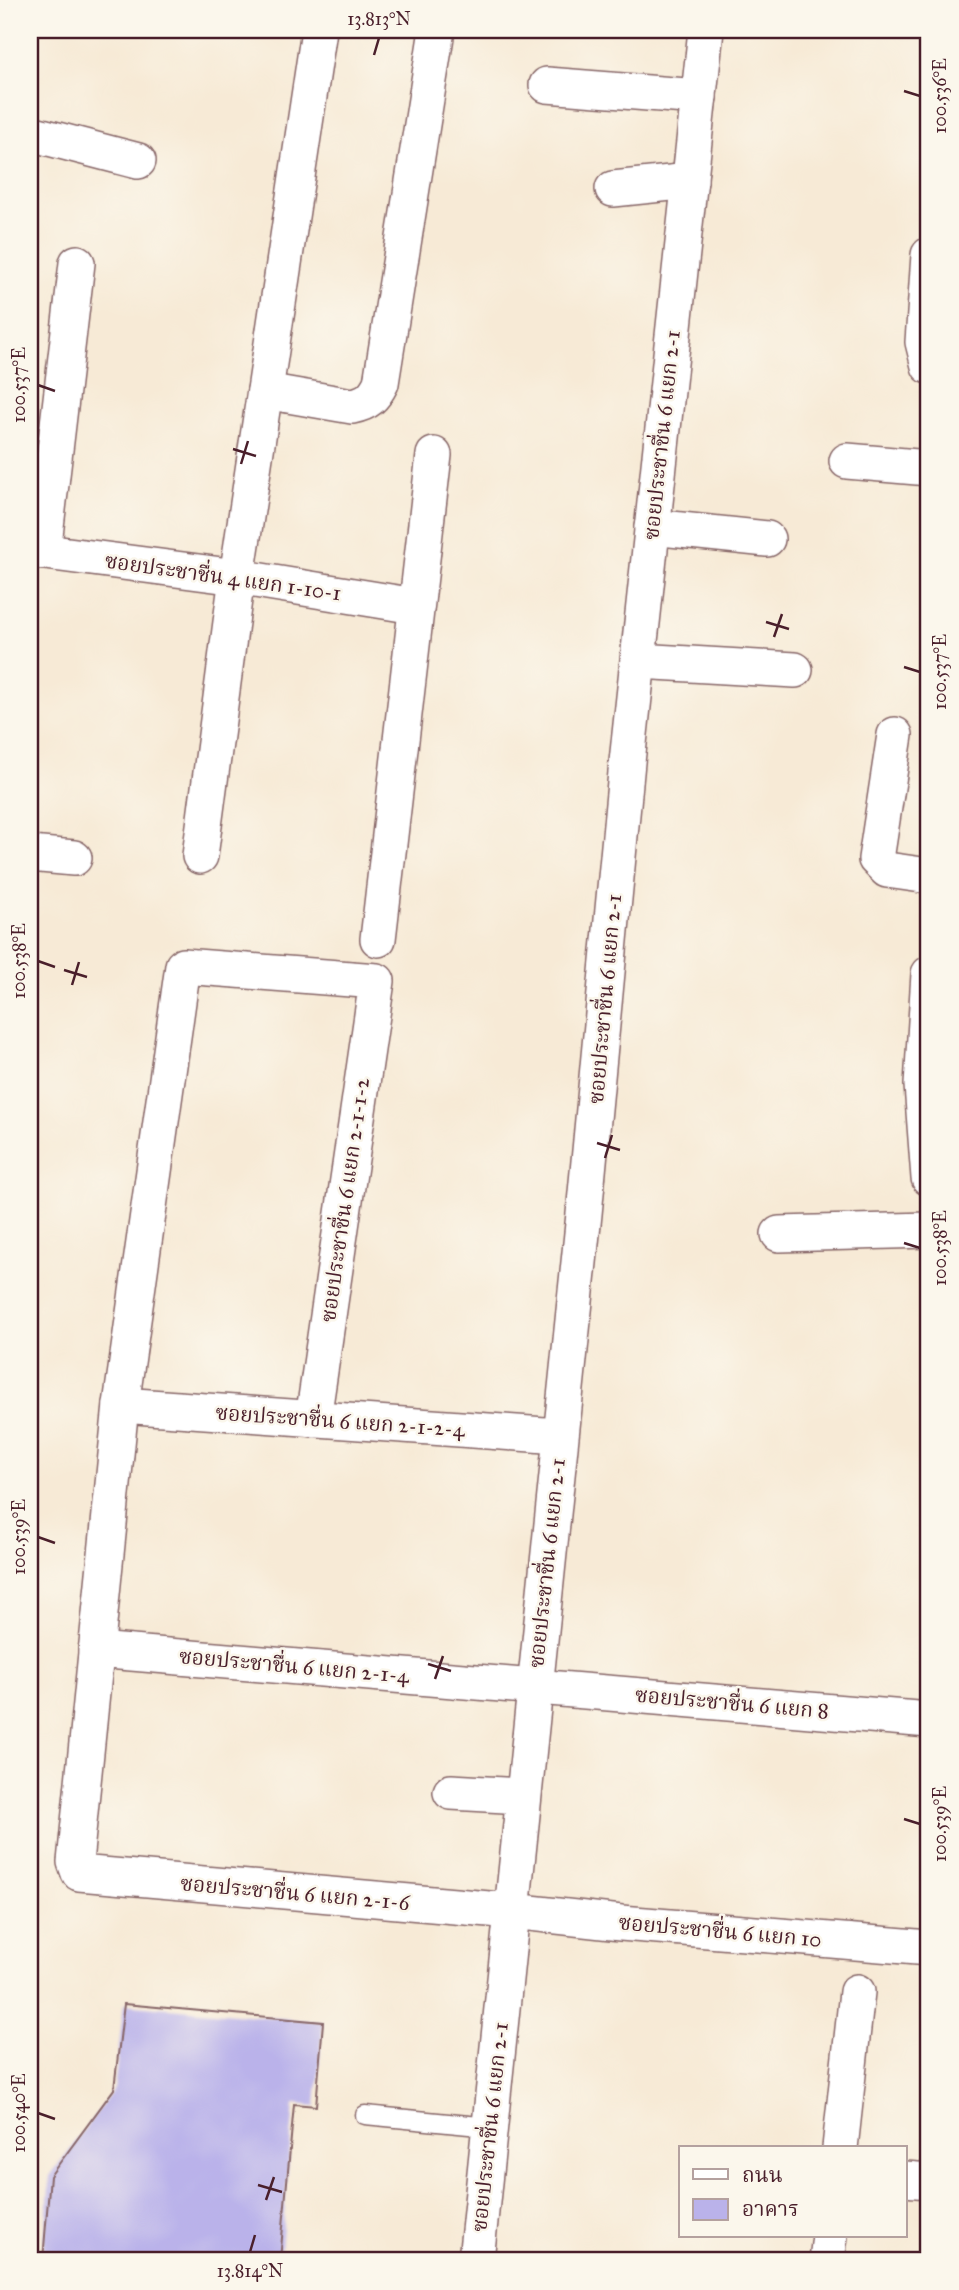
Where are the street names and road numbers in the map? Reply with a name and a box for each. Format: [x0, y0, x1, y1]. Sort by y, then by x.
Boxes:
street label: ซอยประชาชื่น 6 แยก 2-1 [635, 329, 686, 541]
street label: ซอยประชาชื่น 4 แยก 1-10-1 [103, 545, 343, 606]
street label: ซอยประชาชื่น 6 แยก 2-1 [580, 893, 627, 1105]
street label: ซอยประชาชื่น 6 แยก 2-1-1-2 [312, 1075, 375, 1324]
street label: ซอยประชาชื่น 6 แยก 2-1-2-4 [214, 1396, 467, 1443]
street label: ซอยประชาชื่น 6 แยก 2-1 [520, 1457, 571, 1669]
street label: ซอยประชาชื่น 6 แยก 2-1-4 [178, 1640, 412, 1689]
street label: ซอยประชาชื่น 6 แยก 8 [634, 1679, 830, 1724]
street label: ซอยประชาชื่น 6 แยก 2-1-6 [179, 1867, 412, 1916]
street label: ซอยประชาชื่น 6 แยก 10 [617, 1906, 823, 1953]
street label: ซอยประชาชื่น 6 แยก 2-1 [463, 2021, 514, 2233]

